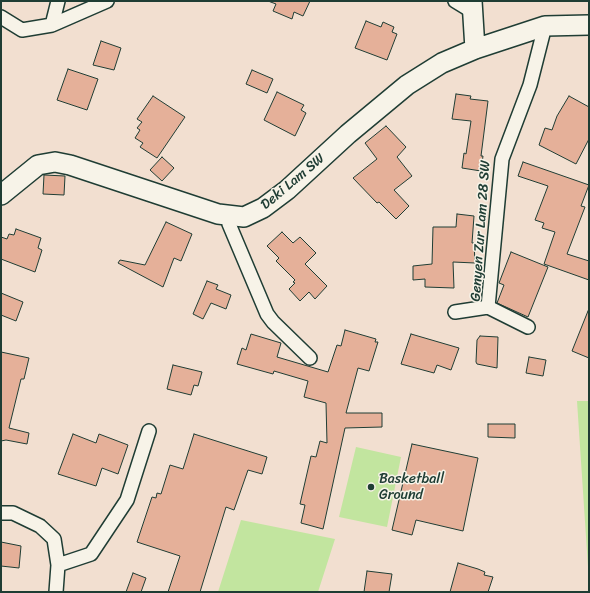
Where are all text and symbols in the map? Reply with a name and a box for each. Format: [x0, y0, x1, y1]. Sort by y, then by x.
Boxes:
street label: Deki Lam SW [258, 150, 328, 214]
street label: Genyen Zur Lam 28 SW [468, 160, 494, 302]
place label: Basketball Ground [379, 471, 444, 504]
marker: Basketball Ground [366, 482, 376, 492]

